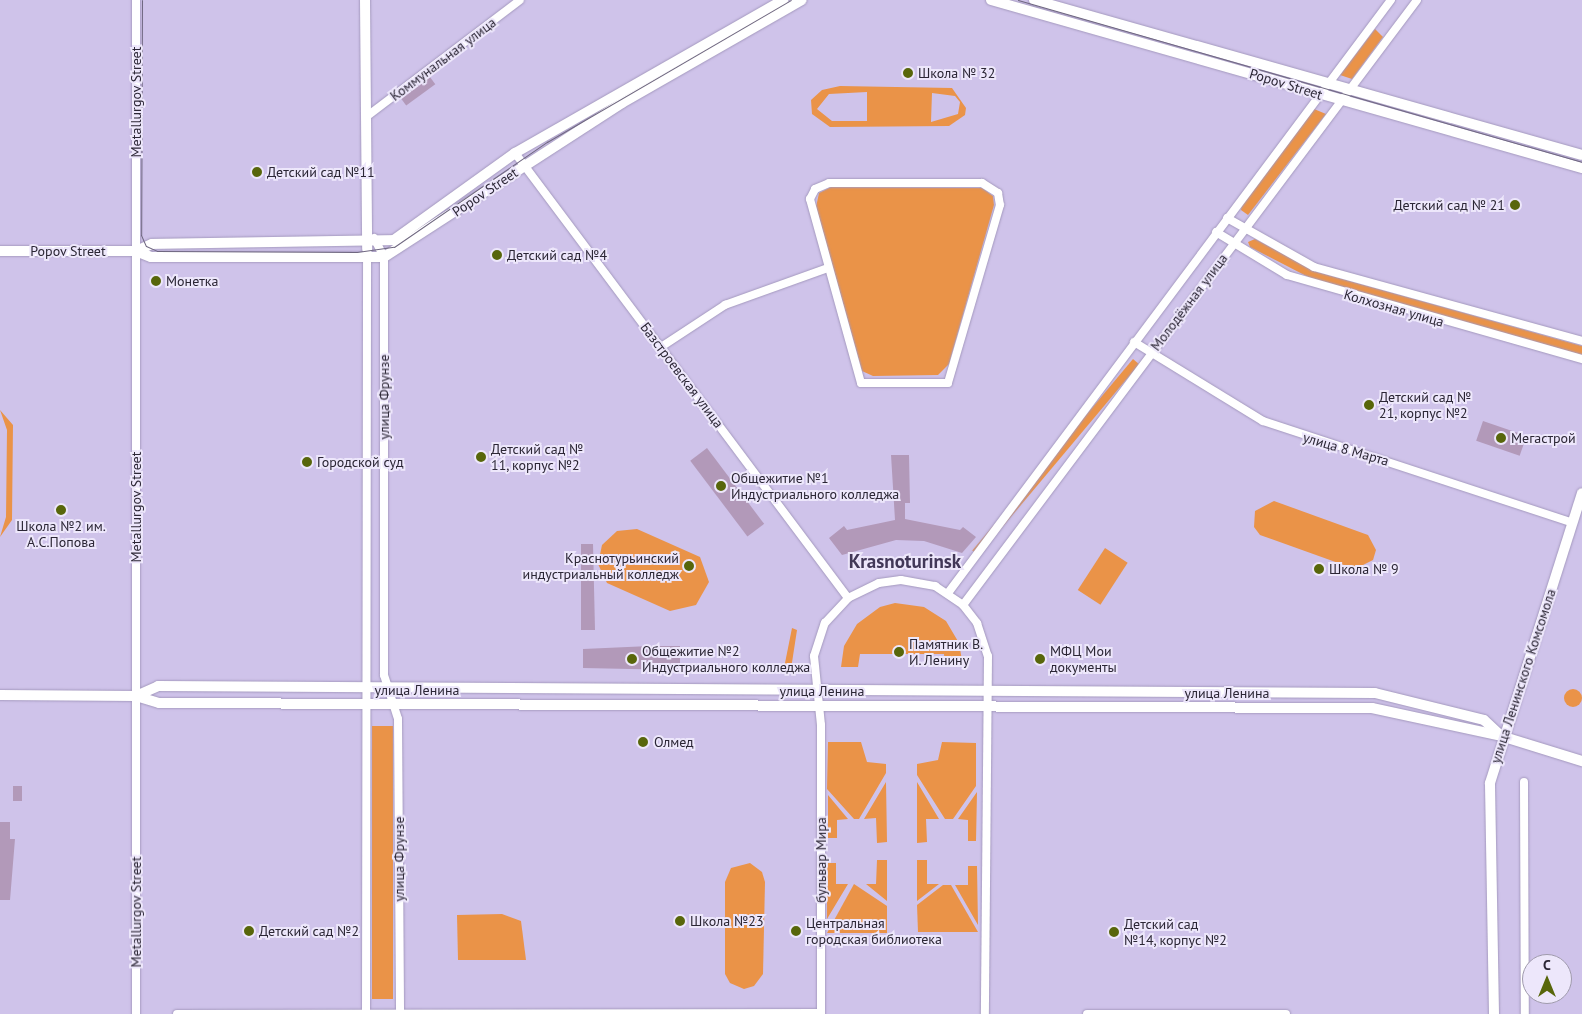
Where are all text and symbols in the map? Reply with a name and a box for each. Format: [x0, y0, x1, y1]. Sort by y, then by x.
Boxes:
street label: Коммунальная улица [387, 14, 499, 104]
street label: Metallurgov Street [128, 46, 144, 158]
place label: Школа № 32 [918, 65, 995, 81]
street label: Popov Street [1247, 65, 1325, 103]
marker: Школа № 32 [902, 67, 914, 79]
place label: Детский сад №11 [267, 164, 375, 180]
street label: Popov Street [449, 164, 521, 220]
marker: Детский сад №11 [251, 166, 263, 178]
place label: Детский сад № 21 [1394, 197, 1505, 213]
marker: Детский сад № 21 [1509, 199, 1521, 211]
street label: Popov Street [30, 243, 106, 259]
place label: Детский сад №4 [507, 247, 607, 263]
marker: Детский сад №4 [491, 249, 503, 261]
street label: Молодёжная улица [1147, 250, 1231, 354]
place label: Монетка [166, 273, 218, 289]
marker: Монетка [150, 275, 162, 287]
street label: Колхозная улица [1342, 286, 1446, 330]
street label: Базстроевская улица [637, 319, 727, 431]
street label: улица Фрунзе [376, 354, 392, 440]
place label: Детский сад № 21, корпус №2 [1379, 389, 1471, 422]
marker: Детский сад № 21, корпус №2 [1363, 399, 1375, 411]
street label: улица 8 Марта [1301, 429, 1391, 469]
place label: Мегастрой [1511, 430, 1576, 446]
marker: Мегастрой [1495, 432, 1507, 444]
place label: Детский сад № 11, корпус №2 [491, 441, 583, 474]
street label: Metallurgov Street [128, 451, 144, 563]
marker: Детский сад № 11, корпус №2 [475, 451, 487, 463]
place label: Городской суд [317, 454, 403, 470]
marker: Городской суд [301, 456, 313, 468]
place label: Общежитие №1 Индустриального колледжа [731, 470, 899, 502]
marker: Общежитие №1 Индустриального колледжа [715, 480, 727, 492]
marker: Школа №2 им. А.С.Попова [55, 504, 67, 516]
place label: Школа №2 им. А.С.Попова [16, 518, 106, 550]
place label: Краснотурьинский индустриальный колледж [523, 550, 679, 582]
district label: Krasnoturinsk [849, 551, 961, 573]
marker: Краснотурьинский индустриальный колледж [683, 560, 695, 572]
place label: Школа № 9 [1329, 561, 1399, 577]
marker: Школа № 9 [1313, 563, 1325, 575]
street label: улица Ленинского Комсомола [1487, 587, 1559, 765]
place label: Памятник В. И. Ленину [909, 636, 983, 669]
place label: Общежитие №2 Индустриального колледжа [642, 643, 810, 676]
place label: МФЦ Мои документы [1050, 643, 1117, 676]
marker: Памятник В. И. Ленину [893, 646, 905, 658]
marker: Общежитие №2 Индустриального колледжа [626, 653, 638, 665]
marker: МФЦ Мои документы [1034, 653, 1046, 665]
street label: улица Ленина [375, 682, 459, 698]
street label: улица Ленина [780, 683, 864, 699]
street label: улица Ленина [1185, 685, 1269, 701]
place label: Олмед [654, 734, 694, 750]
marker: Олмед [636, 735, 650, 749]
street label: улица Фрунзе [391, 816, 407, 902]
street label: бульвар Мира [813, 817, 829, 903]
street label: Metallurgov Street [128, 856, 144, 968]
place label: Школа №23 [690, 913, 764, 929]
marker: Школа №23 [674, 915, 686, 927]
place label: Центральная городская библиотека [806, 915, 942, 948]
place label: Детский сад №14, корпус №2 [1124, 916, 1228, 949]
place label: Детский сад №2 [259, 923, 359, 939]
marker: Детский сад №2 [243, 925, 255, 937]
marker: Центральная городская библиотека [790, 925, 802, 937]
marker: Детский сад №14, корпус №2 [1108, 926, 1120, 938]
north arrow [1522, 954, 1572, 1004]
text: С [1543, 956, 1551, 974]

